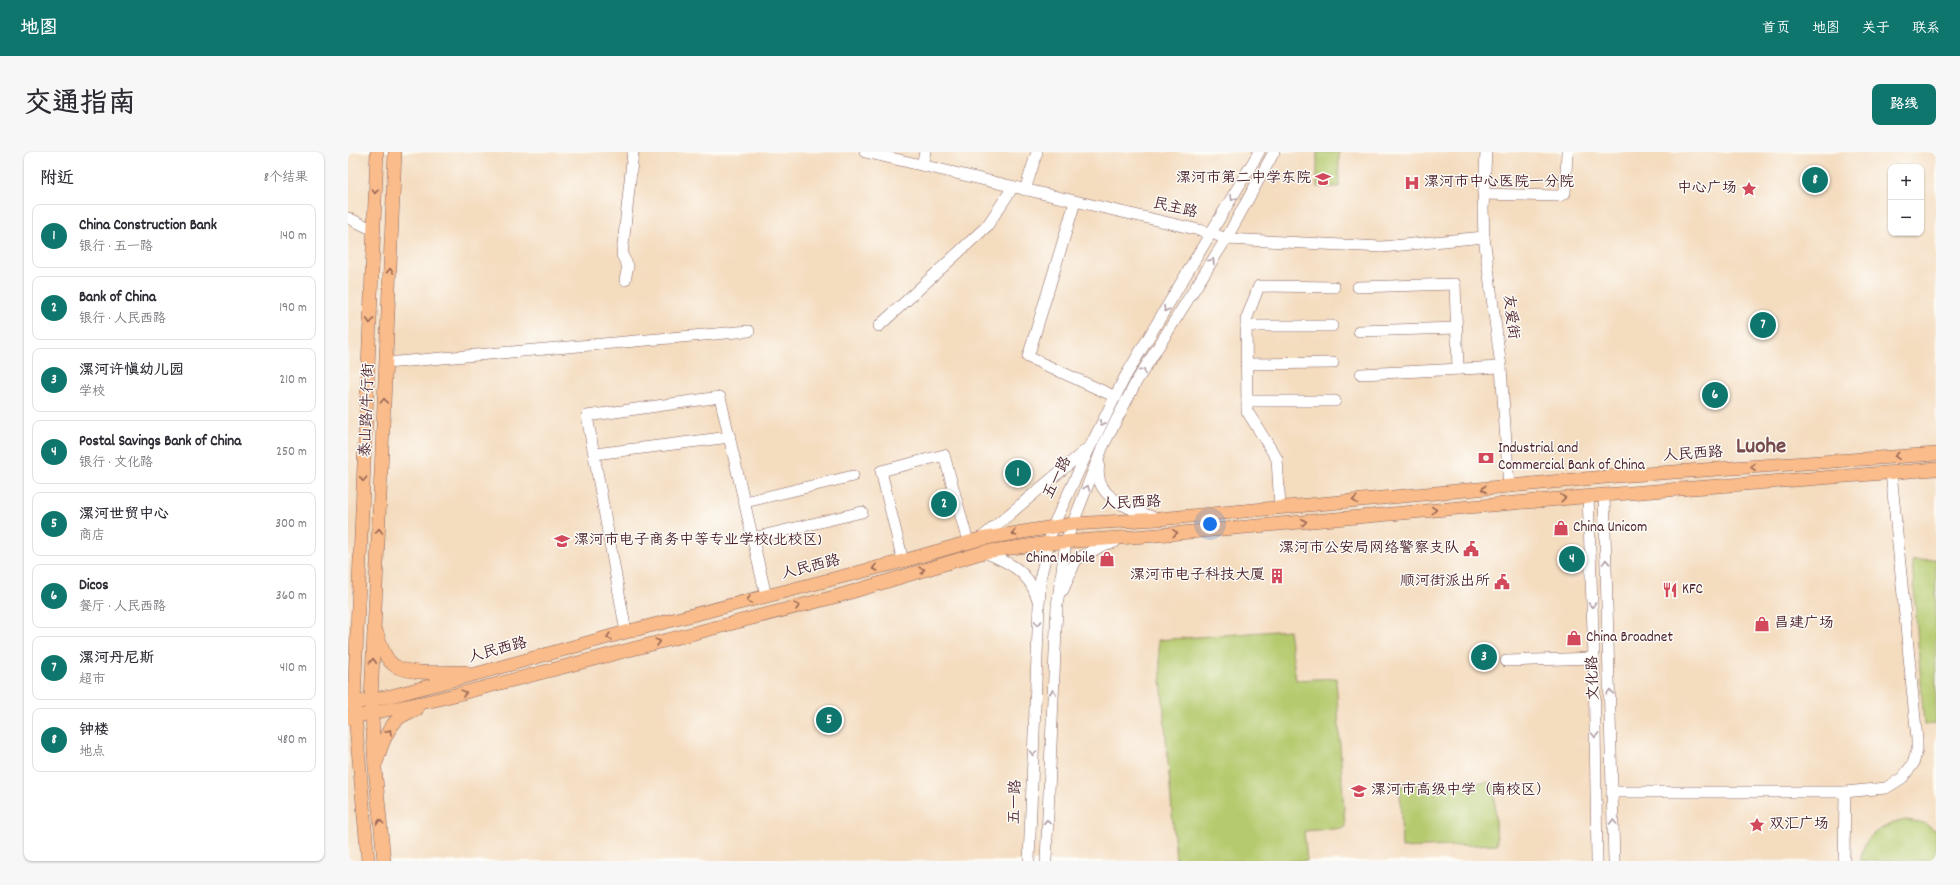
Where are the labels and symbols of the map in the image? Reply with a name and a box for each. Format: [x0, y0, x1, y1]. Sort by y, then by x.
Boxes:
pin: 8 [1802, 165, 1828, 195]
place label: 漯河市第二中学东院 [1176, 168, 1311, 190]
school or university icon: 漯河市第二中学东院 [1314, 170, 1332, 188]
place label: 漯河市中心医院一分院 [1424, 172, 1574, 194]
hospital icon: 漯河市中心医院一分院 [1403, 174, 1421, 192]
place label: 中心广场 [1677, 178, 1737, 200]
place icon: 中心广场 [1740, 180, 1758, 198]
one-way arrow [371, 188, 379, 194]
street label: 民主路 [1151, 193, 1199, 225]
one-way arrow [1230, 194, 1237, 201]
one-way arrow [1208, 258, 1215, 265]
one-way arrow [385, 268, 394, 274]
street label: 友爱街 [1496, 293, 1524, 341]
one-way arrow [1163, 305, 1171, 312]
pin: 7 [1750, 310, 1776, 340]
one-way arrow [366, 318, 374, 324]
street label: 泰山路/牛行街 [355, 363, 381, 457]
one-way arrow [1139, 368, 1146, 375]
pin: 6 [1702, 380, 1728, 410]
one-way arrow [380, 398, 389, 404]
one-way arrow [1100, 419, 1107, 426]
district label: Luohe [1736, 431, 1786, 464]
place label: Industrial and Commercial Bank of China [1498, 438, 1646, 477]
street label: 人民西路 [1662, 442, 1724, 468]
bank icon: Industrial and Commercial Bank of China [1477, 449, 1495, 467]
one-way arrow [1894, 452, 1900, 461]
street label: 五一路 [1038, 453, 1078, 503]
pin: 1 [1005, 458, 1031, 488]
one-way arrow [1750, 462, 1756, 471]
one-way arrow [358, 476, 367, 482]
one-way arrow [1082, 484, 1090, 491]
one-way arrow [1481, 484, 1487, 493]
pin: 2 [931, 489, 957, 519]
street label: 人民西路 [1100, 491, 1162, 517]
one-way arrow [1560, 494, 1566, 503]
one-way arrow [1352, 496, 1358, 505]
one-way arrow [1431, 506, 1437, 515]
your location [1200, 514, 1220, 534]
one-way arrow [1301, 517, 1307, 526]
place label: China Unicom [1573, 517, 1647, 539]
shop icon: China Unicom [1552, 519, 1570, 537]
one-way arrow [374, 528, 383, 534]
one-way arrow [1011, 528, 1017, 537]
one-way arrow [1172, 529, 1178, 538]
place label: 漯河市电子商务中等专业学校(北校区) [574, 530, 822, 552]
school or university icon: 漯河市电子商务中等专业学校(北校区) [553, 532, 571, 550]
place label: 漯河市公安局网络警察支队 [1279, 538, 1459, 560]
public building icon: 漯河市公安局网络警察支队 [1462, 540, 1480, 558]
pin: 4 [1559, 544, 1585, 574]
place label: China Mobile [1026, 548, 1095, 570]
street label: 人民西路 [779, 550, 843, 586]
shop icon: China Mobile [1098, 550, 1116, 568]
one-way arrow [1602, 559, 1610, 565]
one-way arrow [872, 564, 878, 572]
place label: 漯河市电子科技大厦 [1130, 565, 1265, 587]
one-way arrow [919, 566, 926, 575]
building icon: 漯河市电子科技大厦 [1268, 567, 1286, 585]
place label: 顺河街派出所 [1400, 571, 1490, 593]
public building icon: 顺河街派出所 [1493, 573, 1511, 591]
place label: KFC [1682, 579, 1703, 601]
restaurant icon: KFC [1661, 581, 1679, 599]
one-way arrow [746, 596, 752, 604]
one-way arrow [1588, 602, 1596, 608]
one-way arrow [794, 603, 801, 611]
place label: 昌建广场 [1774, 613, 1834, 635]
shop icon: 昌建广场 [1753, 615, 1771, 633]
one-way arrow [1034, 620, 1042, 626]
place label: China Broadnet [1586, 627, 1673, 649]
shop icon: China Broadnet [1565, 629, 1583, 647]
one-way arrow [606, 632, 613, 641]
street label: 人民西路 [466, 633, 530, 669]
one-way arrow [655, 639, 661, 647]
pin: 3 [1471, 642, 1497, 672]
street label: 文化路 [1582, 655, 1606, 701]
one-way arrow [369, 658, 377, 664]
one-way arrow [461, 689, 468, 697]
one-way arrow [1049, 689, 1057, 695]
one-way arrow [1605, 689, 1614, 695]
pin: 5 [816, 705, 842, 735]
one-way arrow [384, 729, 391, 736]
one-way arrow [1591, 732, 1599, 738]
one-way arrow [1029, 750, 1037, 756]
street label: 五一路 [1004, 779, 1028, 825]
place label: 漯河市高级中学（南校区） [1371, 780, 1551, 802]
school or university icon: 漯河市高级中学（南校区） [1350, 782, 1368, 800]
place label: 双汇广场 [1769, 814, 1829, 836]
place icon: 双汇广场 [1748, 816, 1766, 834]
one-way arrow [376, 819, 385, 825]
one-way arrow [1043, 819, 1052, 825]
one-way arrow [1609, 819, 1617, 825]

